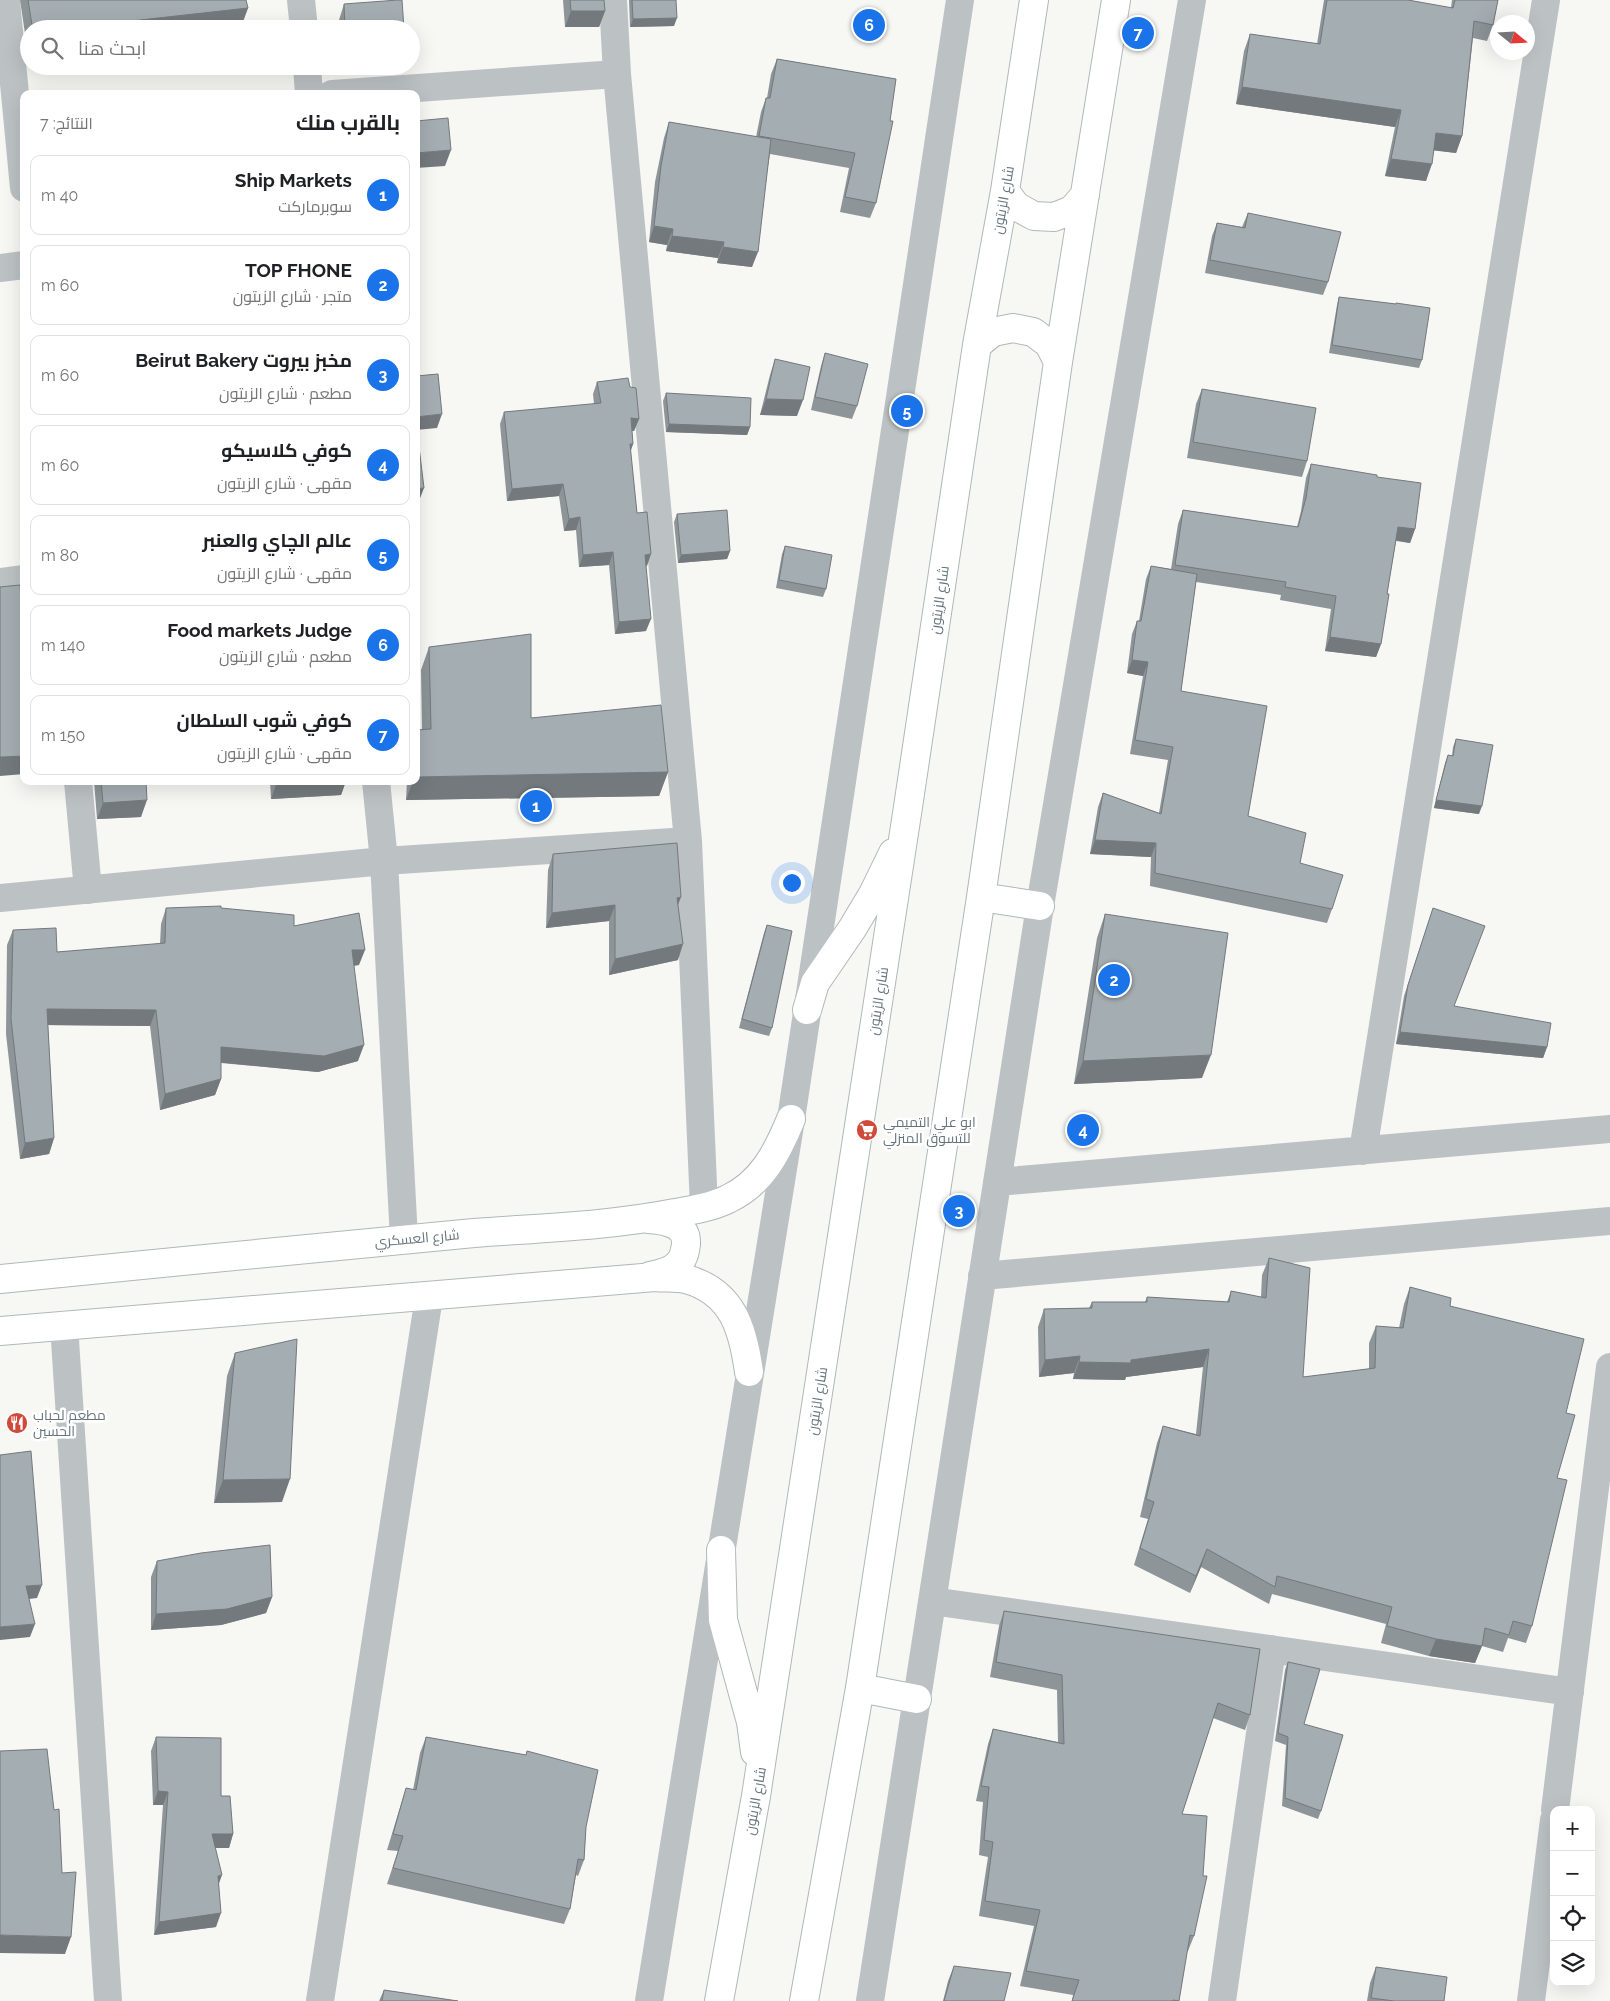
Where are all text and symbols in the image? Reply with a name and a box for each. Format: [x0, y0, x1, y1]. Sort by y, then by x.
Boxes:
pin: 6 [853, 6, 885, 44]
pin: 7 [1122, 14, 1154, 52]
north arrow [1490, 15, 1535, 60]
search box [20, 20, 420, 75]
icon: search [38, 34, 66, 62]
text: ابحث هنا [78, 37, 146, 59]
text: بالقرب منك [296, 110, 400, 135]
text: النتائج: 7 [40, 114, 93, 133]
street label: شارع الزيتون [989, 165, 1018, 235]
text: Ship Markets [235, 169, 352, 191]
text: 40 m [41, 186, 78, 205]
text: 1 [379, 186, 387, 205]
text: سوبرماركت [278, 197, 352, 216]
text: TOP FHONE [245, 259, 352, 281]
text: 60 m [41, 276, 79, 295]
text: 2 [378, 276, 388, 295]
text: متجر · شارع الزيتون [233, 287, 352, 306]
text: مخبز بيروت Beirut Bakery [135, 349, 352, 371]
text: 60 m [41, 366, 79, 385]
text: 3 [379, 366, 387, 385]
text: مطعم · شارع الزيتون [219, 384, 352, 403]
pin: 5 [891, 392, 923, 430]
text: كوفي كلاسيكو [221, 439, 352, 461]
text: 60 m [41, 456, 79, 475]
text: 4 [378, 456, 388, 475]
text: مقهى · شارع الزيتون [217, 474, 352, 493]
text: عالم الچاي والعنبر [202, 529, 352, 551]
text: 80 m [41, 546, 79, 565]
text: 5 [379, 546, 387, 565]
text: مقهى · شارع الزيتون [217, 564, 352, 583]
street label: شارع الزيتون [926, 565, 953, 635]
text: Food markets Judge [167, 619, 352, 641]
text: 140 m [41, 636, 85, 655]
text: 6 [378, 636, 388, 655]
text: مطعم · شارع الزيتون [219, 647, 352, 666]
text: كوفي شوب السلطان [177, 709, 352, 731]
text: 150 m [41, 726, 85, 745]
text: 7 [379, 726, 388, 745]
text: مقهى · شارع الزيتون [217, 744, 352, 763]
pin: 1 [520, 787, 552, 825]
your location [779, 870, 805, 896]
pin: 2 [1098, 961, 1130, 999]
street label: شارع الزيتون [865, 966, 892, 1036]
pin: 4 [1067, 1111, 1099, 1149]
place label: ابو علي التميمي للتسوق المنزلي [883, 1114, 976, 1150]
supermarket icon: ابو علي التميمي للتسوق المنزلي [855, 1118, 879, 1142]
pin: 3 [943, 1192, 975, 1230]
street label: شارع العسكري [374, 1226, 460, 1254]
street label: شارع الزيتون [804, 1366, 831, 1436]
place label: مطعم لحباب الحسين [33, 1407, 106, 1439]
restaurant icon: مطعم لحباب الحسين [5, 1411, 29, 1435]
street label: شارع الزيتون [741, 1766, 770, 1836]
map controls [1550, 1806, 1595, 1986]
button: + [1550, 1806, 1595, 1851]
button: − [1550, 1851, 1595, 1896]
button: locate [1550, 1896, 1595, 1941]
button: layers [1550, 1941, 1595, 1986]

